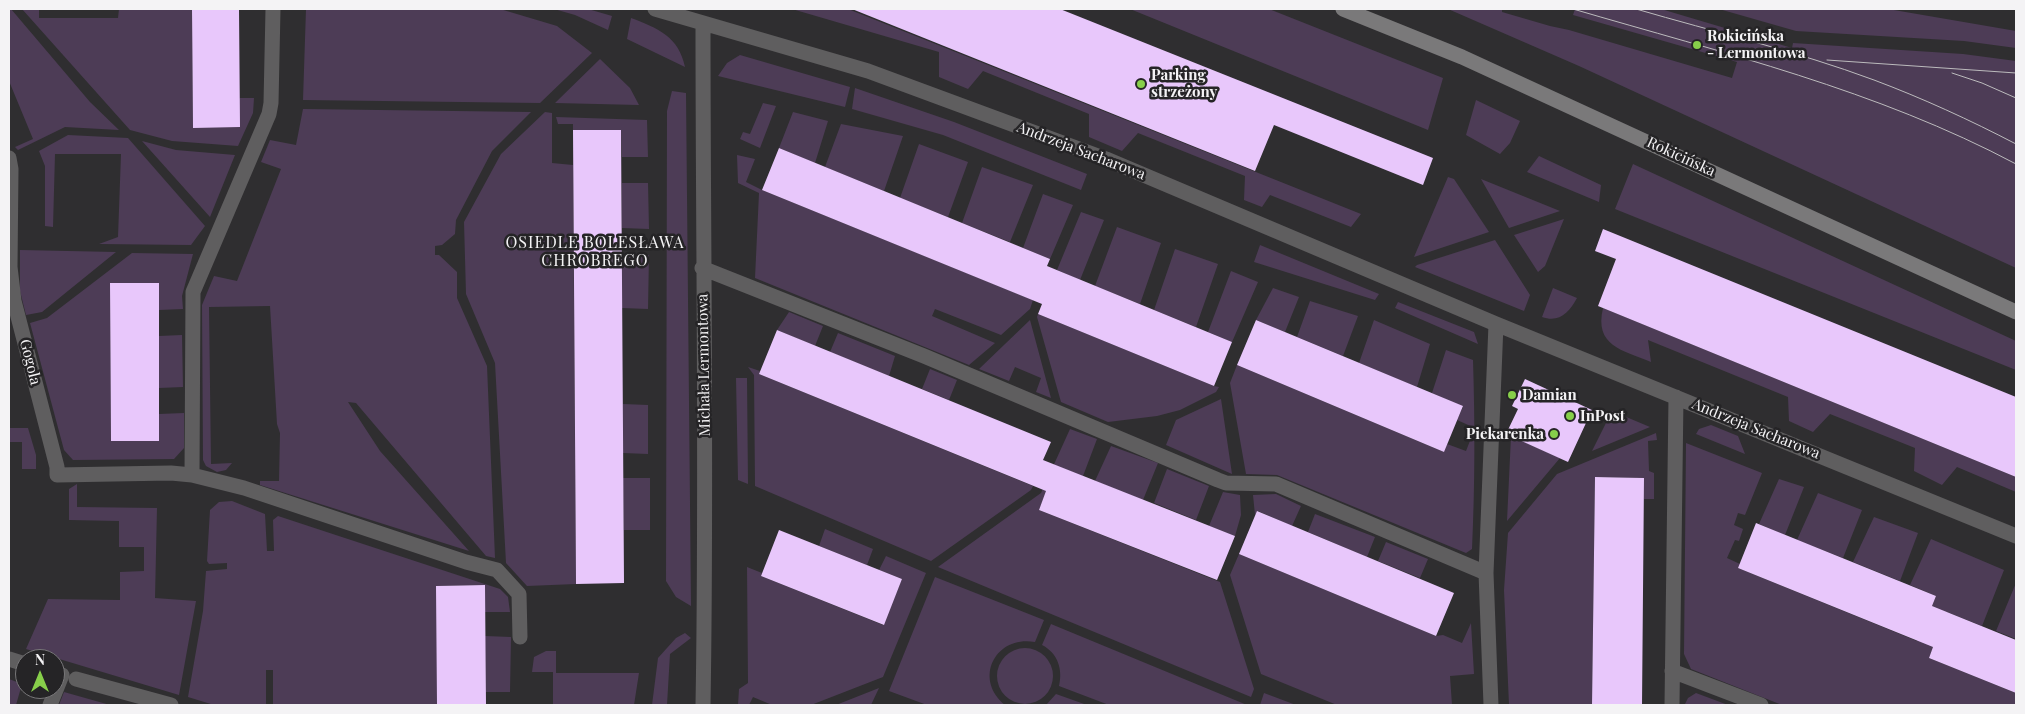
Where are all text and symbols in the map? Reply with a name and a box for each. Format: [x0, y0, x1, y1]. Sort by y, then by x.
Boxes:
place label: Rokicińska - Lermontowa [1707, 27, 1806, 62]
marker: Rokicińska - Lermontowa [1691, 39, 1703, 51]
place label: Parking strzeżony [1151, 66, 1217, 101]
marker: Parking strzeżony [1135, 78, 1147, 90]
street label: Andrzeja Sacharowa [1014, 118, 1148, 184]
street label: Rokicińska [1644, 133, 1718, 181]
district label: OSIEDLE BOLESŁAWA CHROBREGO [503, 233, 687, 271]
street label: Michała Lermontowa [694, 294, 714, 436]
street label: Gogola [16, 337, 44, 387]
place label: Damian [1522, 386, 1577, 404]
marker: Damian [1506, 389, 1518, 401]
street label: Andrzeja Sacharowa [1689, 395, 1823, 463]
place label: InPost [1580, 407, 1625, 425]
marker: InPost [1564, 410, 1576, 422]
place label: Piekarenka [1466, 425, 1544, 443]
marker: Piekarenka [1548, 428, 1560, 440]
north arrow [15, 649, 65, 699]
text: N [35, 650, 45, 669]

